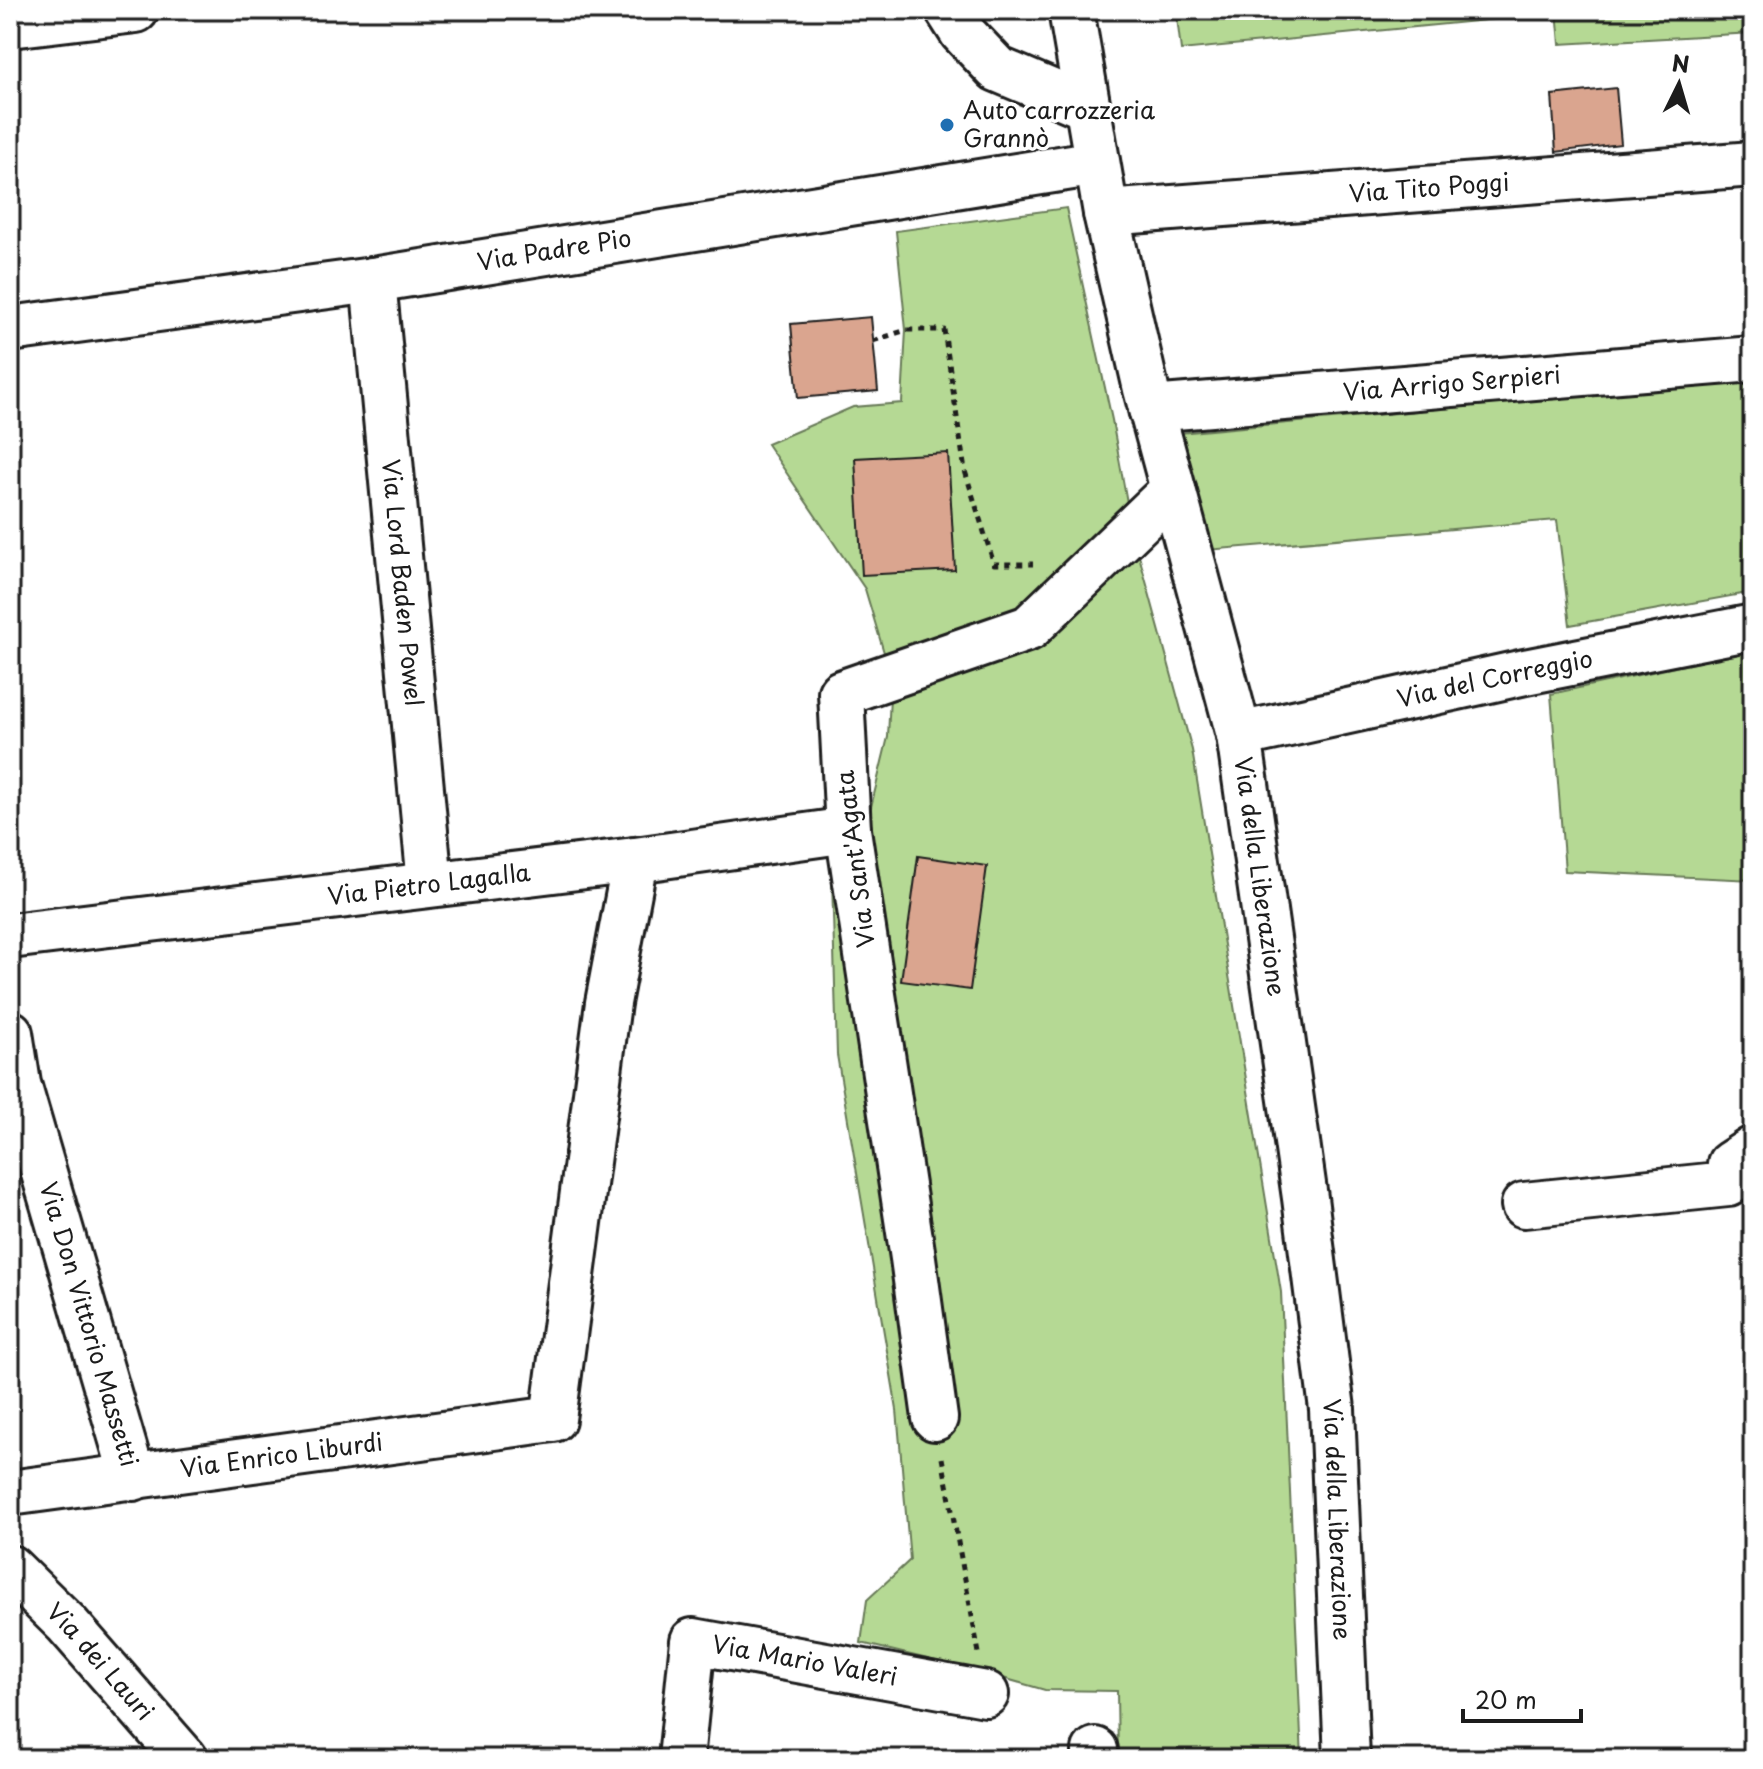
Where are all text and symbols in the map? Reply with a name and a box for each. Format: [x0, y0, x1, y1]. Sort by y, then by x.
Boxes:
north arrow [1639, 44, 1719, 124]
text: N [1671, 45, 1691, 80]
place label: Auto carrozzeria Grannò [963, 91, 1155, 155]
marker: Auto carrozzeria Grannò [938, 116, 956, 134]
street label: Via Tito Poggi [1347, 163, 1510, 211]
street label: Via Padre Pio [474, 219, 634, 279]
street label: Via Arrigo Serpieri [1341, 355, 1562, 409]
street label: Via Lord Baden Powel [374, 457, 433, 708]
street label: Via del Correggio [1393, 639, 1596, 716]
street label: Via della Liberazione [1226, 754, 1296, 999]
street label: Via Sant'Agata [825, 769, 883, 950]
street label: Via Pietro Lagalla [325, 853, 532, 913]
street label: Via Don Vittorio Massetti [31, 1177, 149, 1470]
street label: Via della Liberazione [1315, 1397, 1362, 1641]
street label: Via Enrico Liburdi [178, 1422, 385, 1486]
street label: Via dei Lauri [39, 1593, 163, 1728]
street label: Via Mario Valeri [709, 1625, 901, 1694]
scale bar [1463, 1673, 1581, 1723]
text: 20 m [1475, 1681, 1537, 1717]

